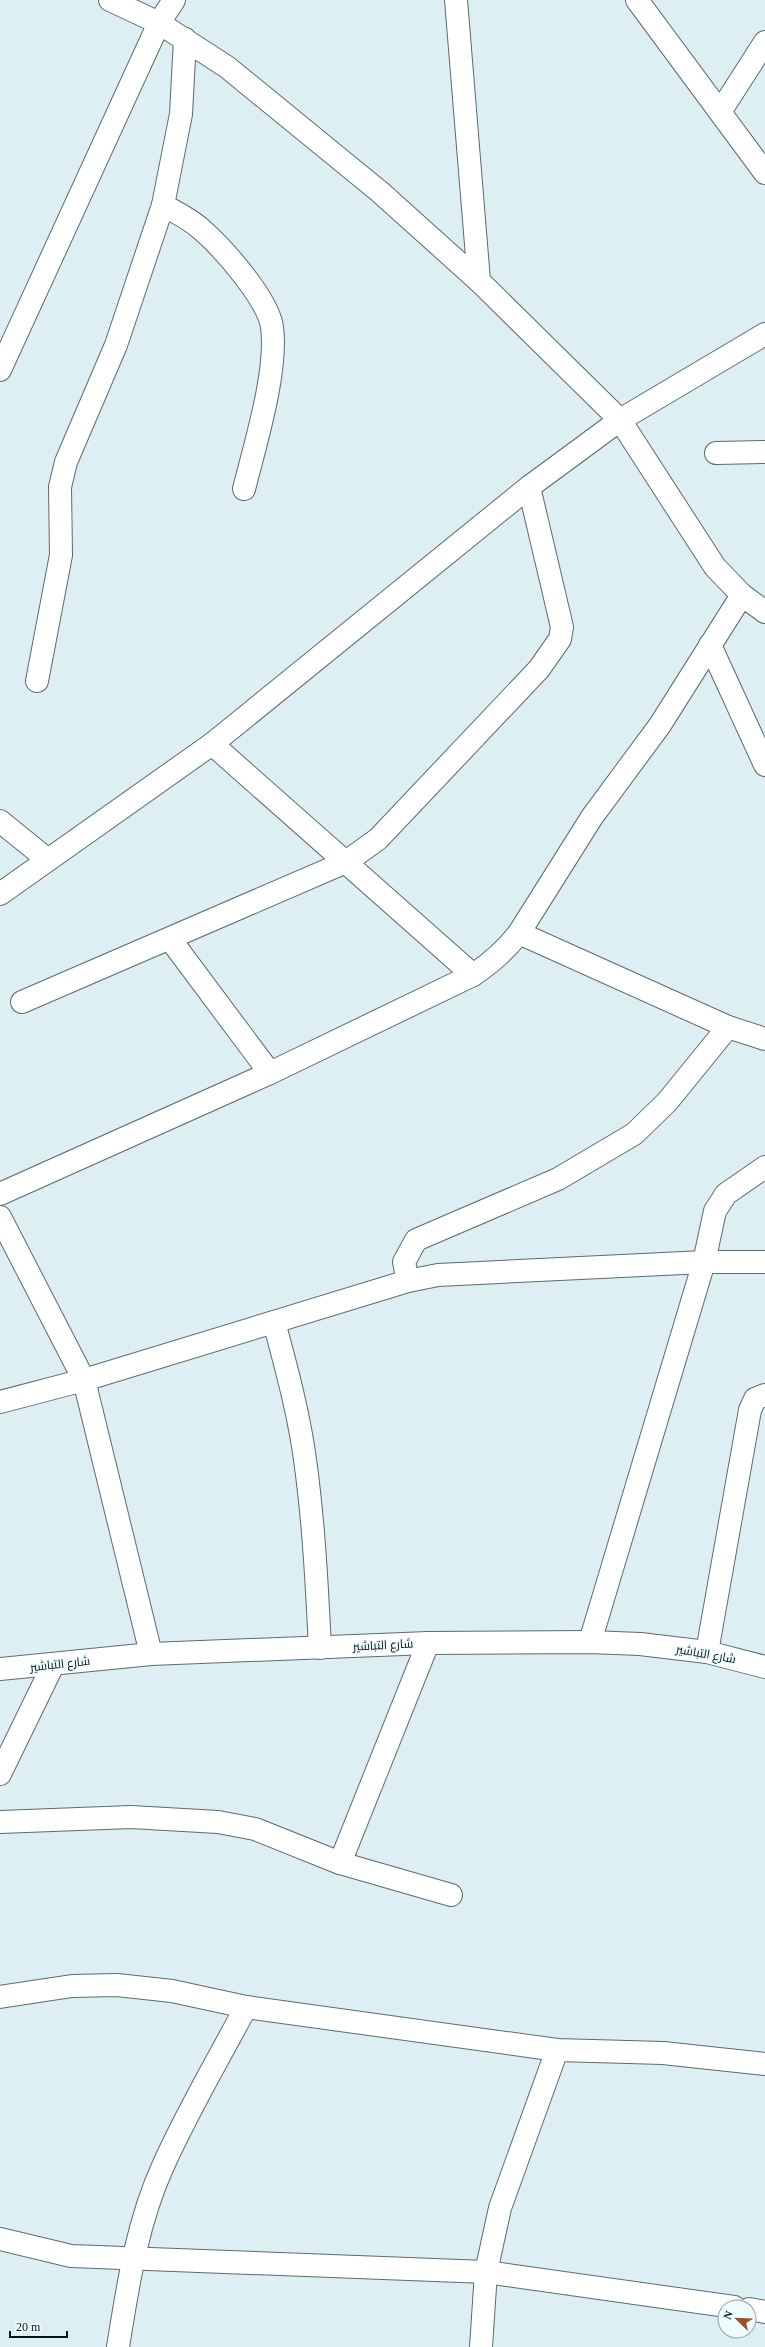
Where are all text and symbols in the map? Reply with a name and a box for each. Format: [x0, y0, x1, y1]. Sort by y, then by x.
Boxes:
street label: شارع التباشير [351, 1636, 414, 1655]
street label: شارع التباشير [674, 1642, 737, 1667]
street label: شارع التباشير [28, 1654, 91, 1675]
north arrow [717, 2299, 757, 2339]
text: N [721, 2309, 735, 2321]
scale bar [10, 2313, 67, 2339]
text: 20 m [16, 2320, 41, 2334]

